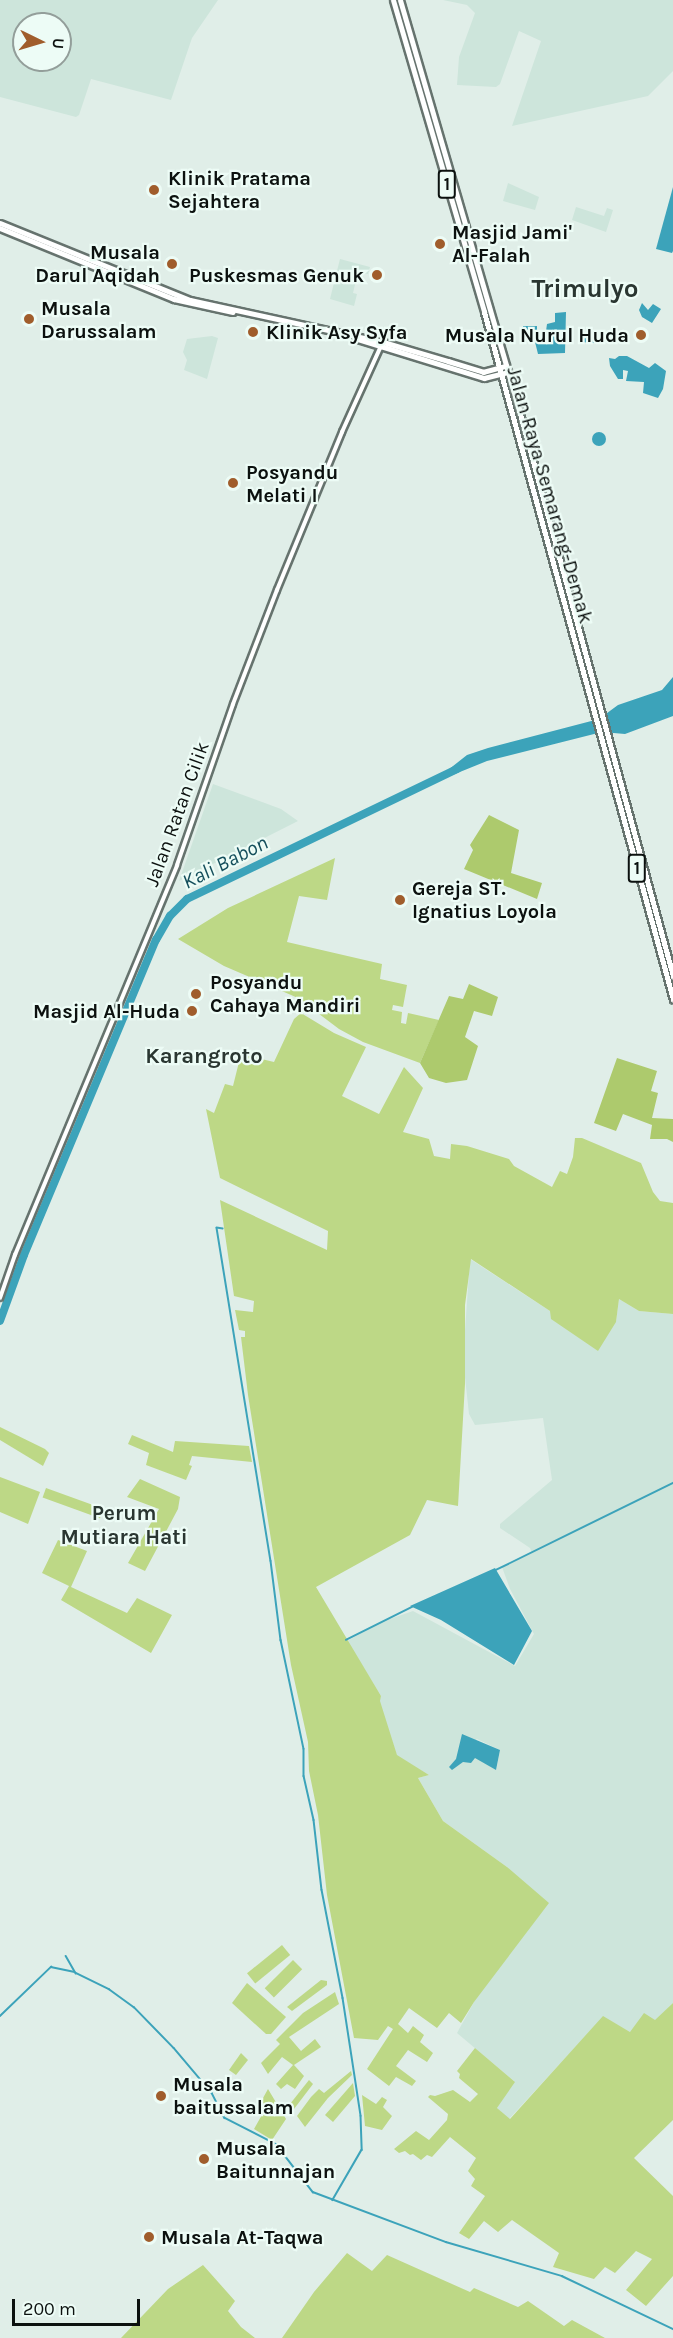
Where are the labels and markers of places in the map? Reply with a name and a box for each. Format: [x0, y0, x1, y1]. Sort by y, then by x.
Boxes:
place label: Klinik Pratama Sejahtera [168, 166, 311, 213]
marker: Klinik Pratama Sejahtera [145, 181, 163, 199]
place label: Masjid Jami' Al-Falah [452, 220, 572, 267]
marker: Masjid Jami' Al-Falah [433, 237, 447, 251]
place label: Musala Darul Aqidah [35, 240, 160, 287]
marker: Musala Darul Aqidah [165, 257, 179, 271]
place label: Puskesmas Genuk [189, 263, 364, 287]
marker: Puskesmas Genuk [368, 266, 386, 284]
place label: Musala Darussalam [41, 296, 156, 343]
marker: Musala Darussalam [22, 312, 36, 326]
place label: Klinik Asy Syfa [266, 320, 407, 344]
marker: Klinik Asy Syfa [244, 323, 262, 341]
place label: Musala Nurul Huda [445, 323, 629, 347]
marker: Musala Nurul Huda [634, 328, 648, 342]
place label: Posyandu Melati I [246, 460, 338, 507]
marker: Posyandu Melati I [224, 474, 242, 492]
place label: Gereja ST. Ignatius Loyola [412, 876, 557, 923]
marker: Gereja ST. Ignatius Loyola [393, 893, 407, 907]
place label: Posyandu Cahaya Mandiri [210, 970, 360, 1017]
marker: Posyandu Cahaya Mandiri [187, 985, 205, 1003]
place label: Masjid Al-Huda [33, 999, 180, 1023]
marker: Masjid Al-Huda [185, 1004, 199, 1018]
place label: Musala baitussalam [173, 2072, 294, 2119]
marker: Musala baitussalam [154, 2089, 168, 2103]
place label: Musala Baitunnajan [216, 2136, 335, 2183]
marker: Musala Baitunnajan [197, 2152, 211, 2166]
place label: Musala At-Taqwa [161, 2225, 323, 2249]
marker: Musala At-Taqwa [142, 2230, 156, 2244]

